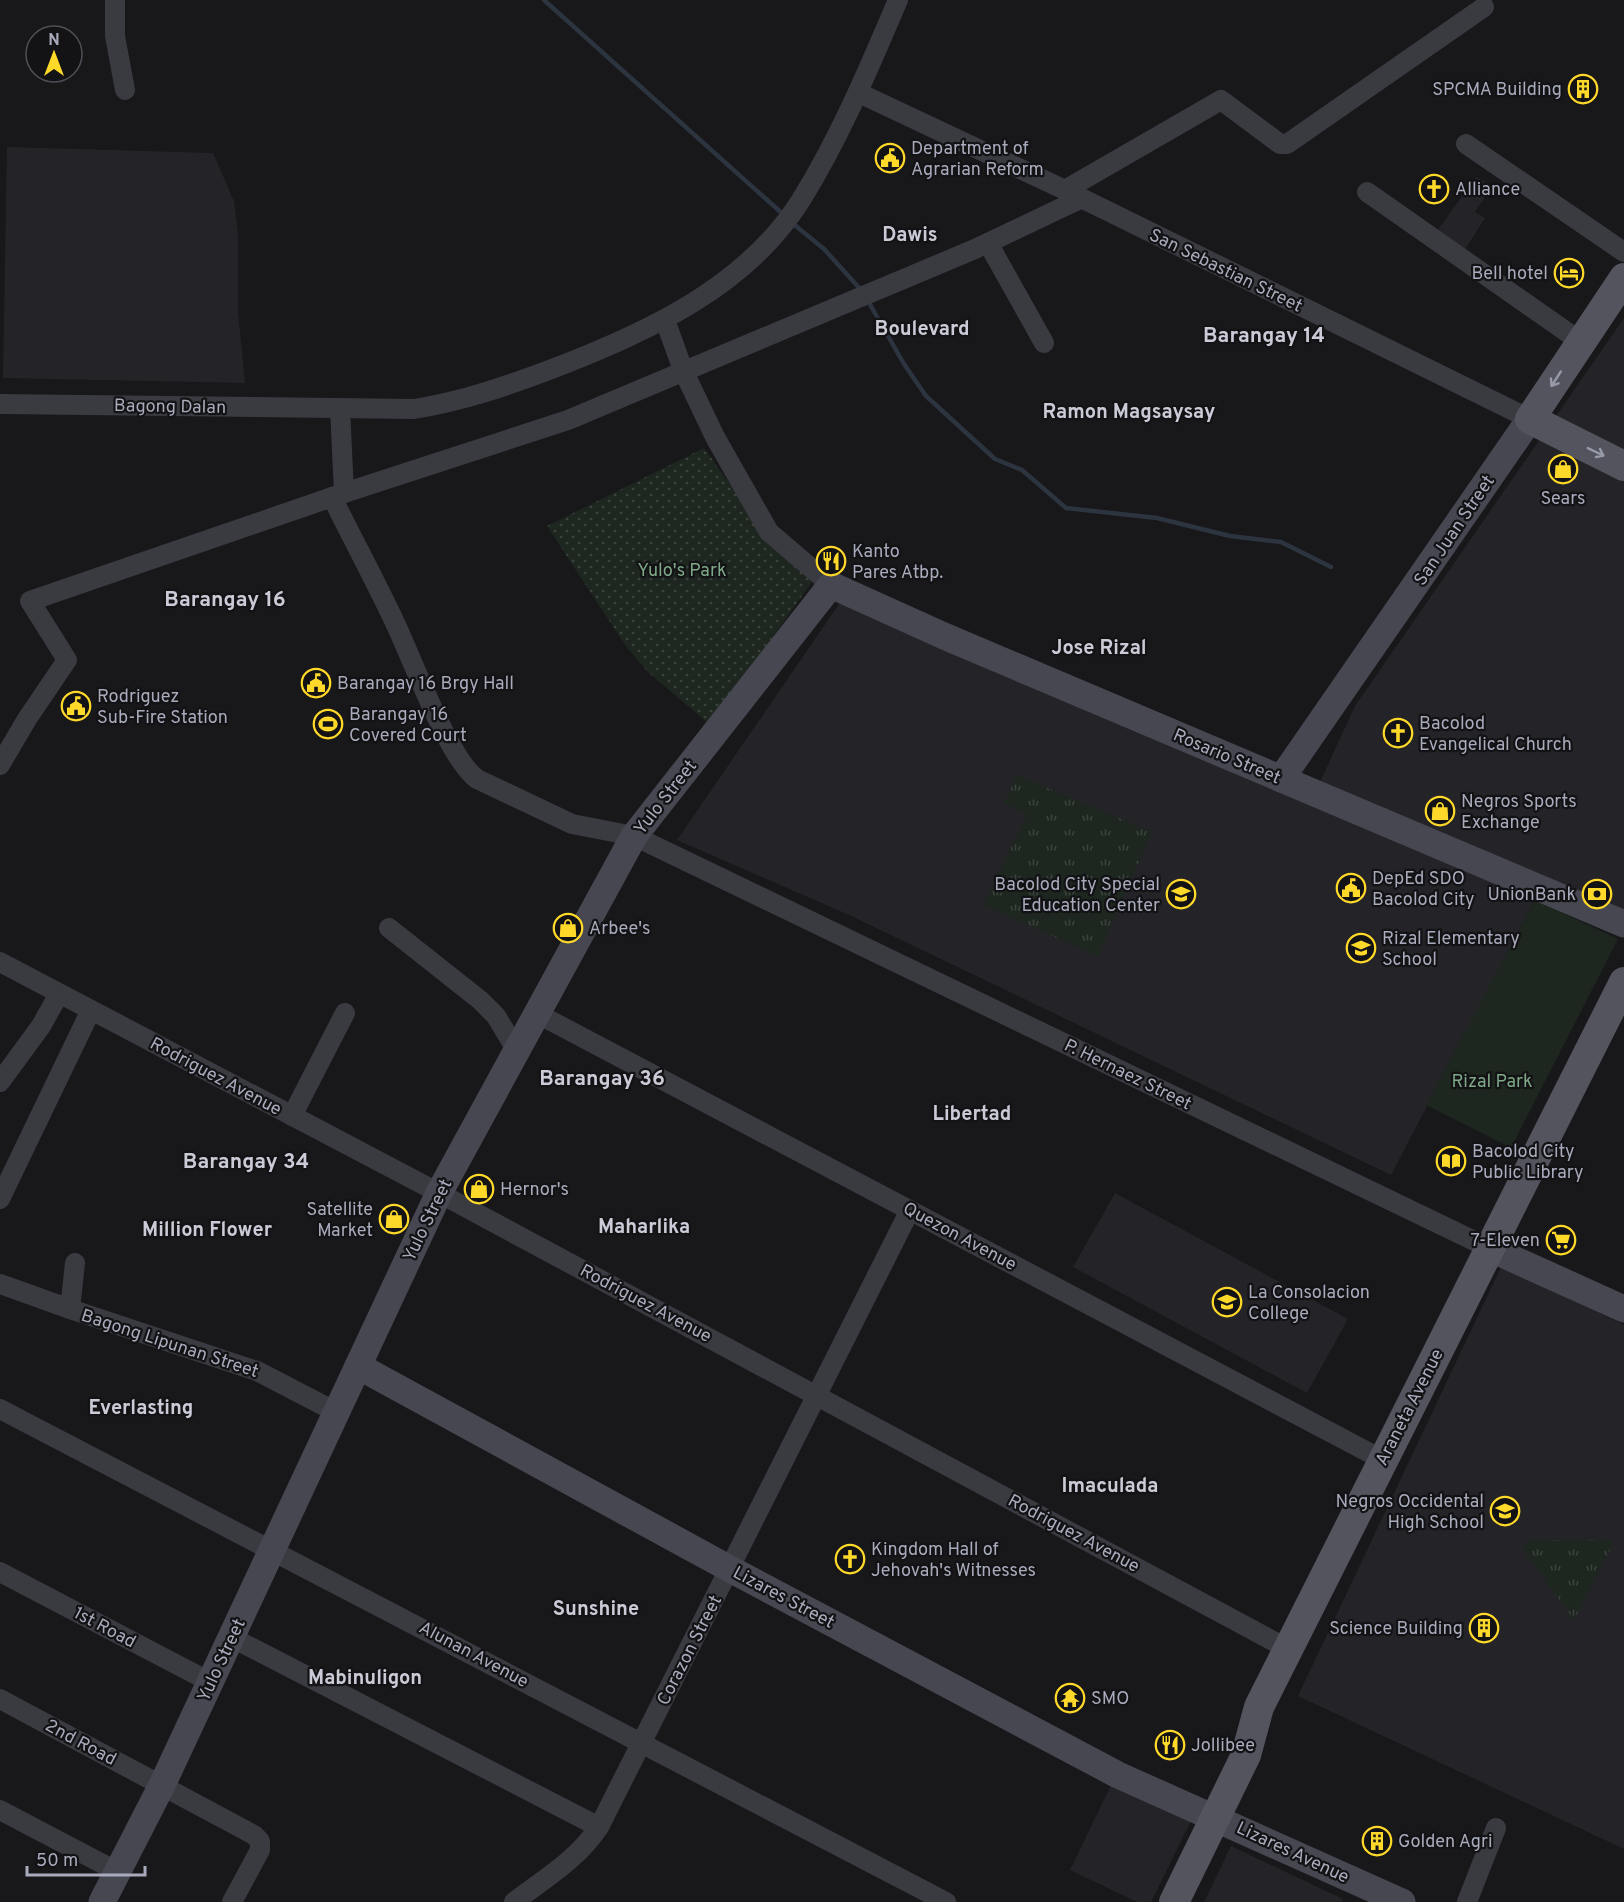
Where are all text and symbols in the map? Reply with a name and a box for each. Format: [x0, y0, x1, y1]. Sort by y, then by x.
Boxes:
north arrow [24, 24, 84, 84]
text: N [48, 31, 60, 51]
building icon: SPCMA Building [1567, 73, 1599, 105]
place label: SPCMA Building [1432, 79, 1562, 102]
place label: Department of Agrarian Reform [911, 138, 1044, 182]
public building icon: Department of Agrarian Reform [874, 142, 906, 174]
church icon: Alliance [1418, 173, 1450, 205]
place label: Alliance [1455, 179, 1520, 202]
district label: Dawis [882, 223, 938, 249]
street label: San Sebastian Street [1145, 224, 1306, 318]
hotel icon: Bell hotel [1553, 257, 1585, 289]
place label: Bell hotel [1471, 263, 1548, 286]
district label: Boulevard [875, 317, 969, 343]
district label: Barangay 14 [1203, 323, 1325, 350]
one-way arrow [1550, 370, 1562, 387]
street label: Bagong Dalan [114, 395, 226, 420]
district label: Ramon Magsaysay [1043, 400, 1215, 426]
one-way arrow [1586, 447, 1604, 458]
shop icon: Sears [1547, 453, 1579, 485]
street label: San Juan Street [1410, 471, 1501, 591]
place label: Sears [1540, 488, 1586, 511]
place label: Kanto Pares Atbp. [852, 541, 943, 585]
restaurant icon: Kanto Pares Atbp. [815, 545, 847, 577]
park label: Yulo's Park [638, 560, 726, 583]
district label: Barangay 16 [164, 587, 286, 614]
district label: Jose Rizal [1051, 636, 1147, 662]
public building icon: Barangay 16 Brgy Hall [300, 667, 332, 699]
place label: Barangay 16 Brgy Hall [337, 673, 514, 696]
place label: Rodriguez Sub-Fire Station [97, 686, 228, 730]
public building icon: Rodriguez Sub-Fire Station [60, 690, 92, 722]
place label: Barangay 16 Covered Court [349, 704, 467, 748]
sports icon: Barangay 16 Covered Court [312, 708, 344, 740]
place label: Bacolod Evangelical Church [1419, 713, 1572, 757]
church icon: Bacolod Evangelical Church [1382, 717, 1414, 749]
street label: Rosario Street [1169, 724, 1284, 790]
street label: Yulo Street [630, 756, 703, 840]
place label: Negros Sports Exchange [1461, 791, 1577, 835]
shop icon: Negros Sports Exchange [1424, 795, 1456, 827]
place label: DepEd SDO Bacolod City [1372, 868, 1475, 912]
public building icon: DepEd SDO Bacolod City [1335, 872, 1367, 904]
place label: Bacolod City Special Education Center [994, 874, 1160, 918]
school or university icon: Bacolod City Special Education Center [1165, 878, 1197, 910]
bank icon: UnionBank [1581, 878, 1613, 910]
place label: UnionBank [1487, 884, 1576, 907]
shop icon: Arbee's [552, 912, 584, 944]
place label: Arbee's [589, 918, 651, 941]
place label: Rizal Elementary School [1382, 928, 1520, 972]
school or university icon: Rizal Elementary School [1345, 932, 1377, 964]
street label: Rodriguez Avenue [145, 1033, 285, 1122]
street label: P. Hernaez Street [1060, 1035, 1195, 1116]
district label: Barangay 36 [539, 1066, 665, 1093]
park label: Rizal Park [1451, 1071, 1533, 1094]
district label: Libertad [933, 1102, 1011, 1128]
place label: Bacolod City Public Library [1472, 1141, 1584, 1185]
library icon: Bacolod City Public Library [1435, 1145, 1467, 1177]
district label: Barangay 34 [183, 1149, 309, 1176]
shop icon: Hernor's [463, 1173, 495, 1205]
street label: Yulo Street [398, 1176, 458, 1266]
place label: Hernor's [500, 1179, 569, 1202]
street label: Quezon Avenue [899, 1198, 1020, 1277]
place label: Satellite Market [306, 1199, 373, 1243]
shop icon: Satellite Market [378, 1203, 410, 1235]
district label: Maharlika [598, 1215, 690, 1241]
district label: Million Flower [142, 1218, 273, 1244]
supermarket icon: 7-Eleven [1545, 1224, 1577, 1256]
place label: 7-Eleven [1471, 1230, 1540, 1253]
street label: Rodriguez Avenue [575, 1260, 715, 1349]
place label: La Consolacion College [1248, 1282, 1370, 1326]
school or university icon: La Consolacion College [1211, 1286, 1243, 1318]
street label: Bagong Lipunan Street [78, 1305, 261, 1384]
street label: Araneta Avenue [1371, 1345, 1450, 1470]
district label: Everlasting [89, 1396, 193, 1422]
district label: Imaculada [1062, 1474, 1158, 1500]
street label: Rodriguez Avenue [1003, 1490, 1143, 1579]
place label: Negros Occidental High School [1336, 1491, 1484, 1535]
school or university icon: Negros Occidental High School [1489, 1495, 1521, 1527]
place label: Kingdom Hall of Jehovah's Witnesses [871, 1539, 1036, 1583]
church icon: Kingdom Hall of Jehovah's Witnesses [834, 1543, 866, 1575]
street label: Lizares Street [729, 1562, 838, 1635]
street label: Corazon Street [653, 1592, 728, 1710]
district label: Sunshine [553, 1597, 639, 1623]
street label: 1st Road [69, 1602, 139, 1654]
building icon: Science Building [1468, 1612, 1500, 1644]
street label: Yulo Street [193, 1615, 252, 1706]
street label: Alunan Avenue [414, 1617, 532, 1694]
place label: Science Building [1329, 1618, 1463, 1641]
district label: Mabinuligon [308, 1666, 422, 1692]
temple icon: SMO [1054, 1682, 1086, 1714]
place label: SMO [1091, 1688, 1129, 1711]
street label: 2nd Road [41, 1715, 120, 1772]
restaurant icon: Jollibee [1154, 1729, 1186, 1761]
place label: Jollibee [1191, 1735, 1255, 1758]
street label: Lizares Avenue [1232, 1817, 1352, 1889]
building icon: Golden Agri [1361, 1825, 1393, 1857]
place label: Golden Agri [1398, 1831, 1493, 1854]
scale bar [27, 1839, 146, 1877]
text: 50 m [36, 1850, 78, 1873]

